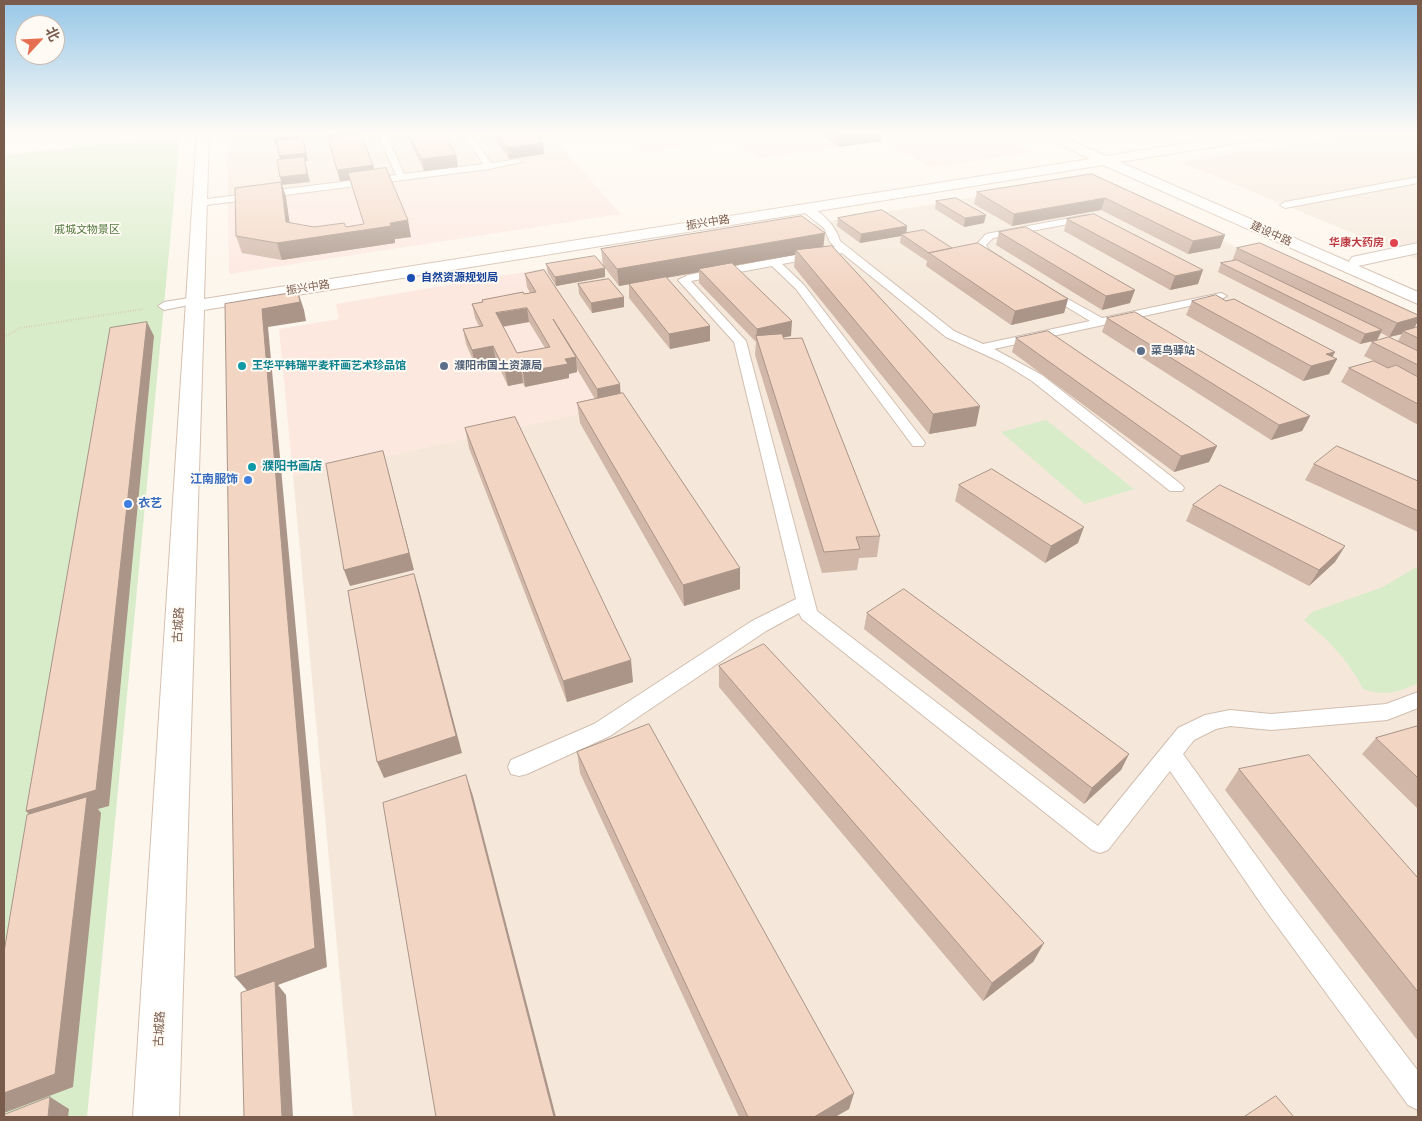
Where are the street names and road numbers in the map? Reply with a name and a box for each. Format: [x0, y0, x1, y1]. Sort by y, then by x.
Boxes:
street label: 振兴中路 [685, 213, 731, 233]
street label: 建设中路 [1248, 219, 1294, 249]
street label: 振兴中路 [285, 278, 331, 298]
street label: 古城路 [171, 607, 187, 643]
street label: 古城路 [152, 1011, 168, 1047]

